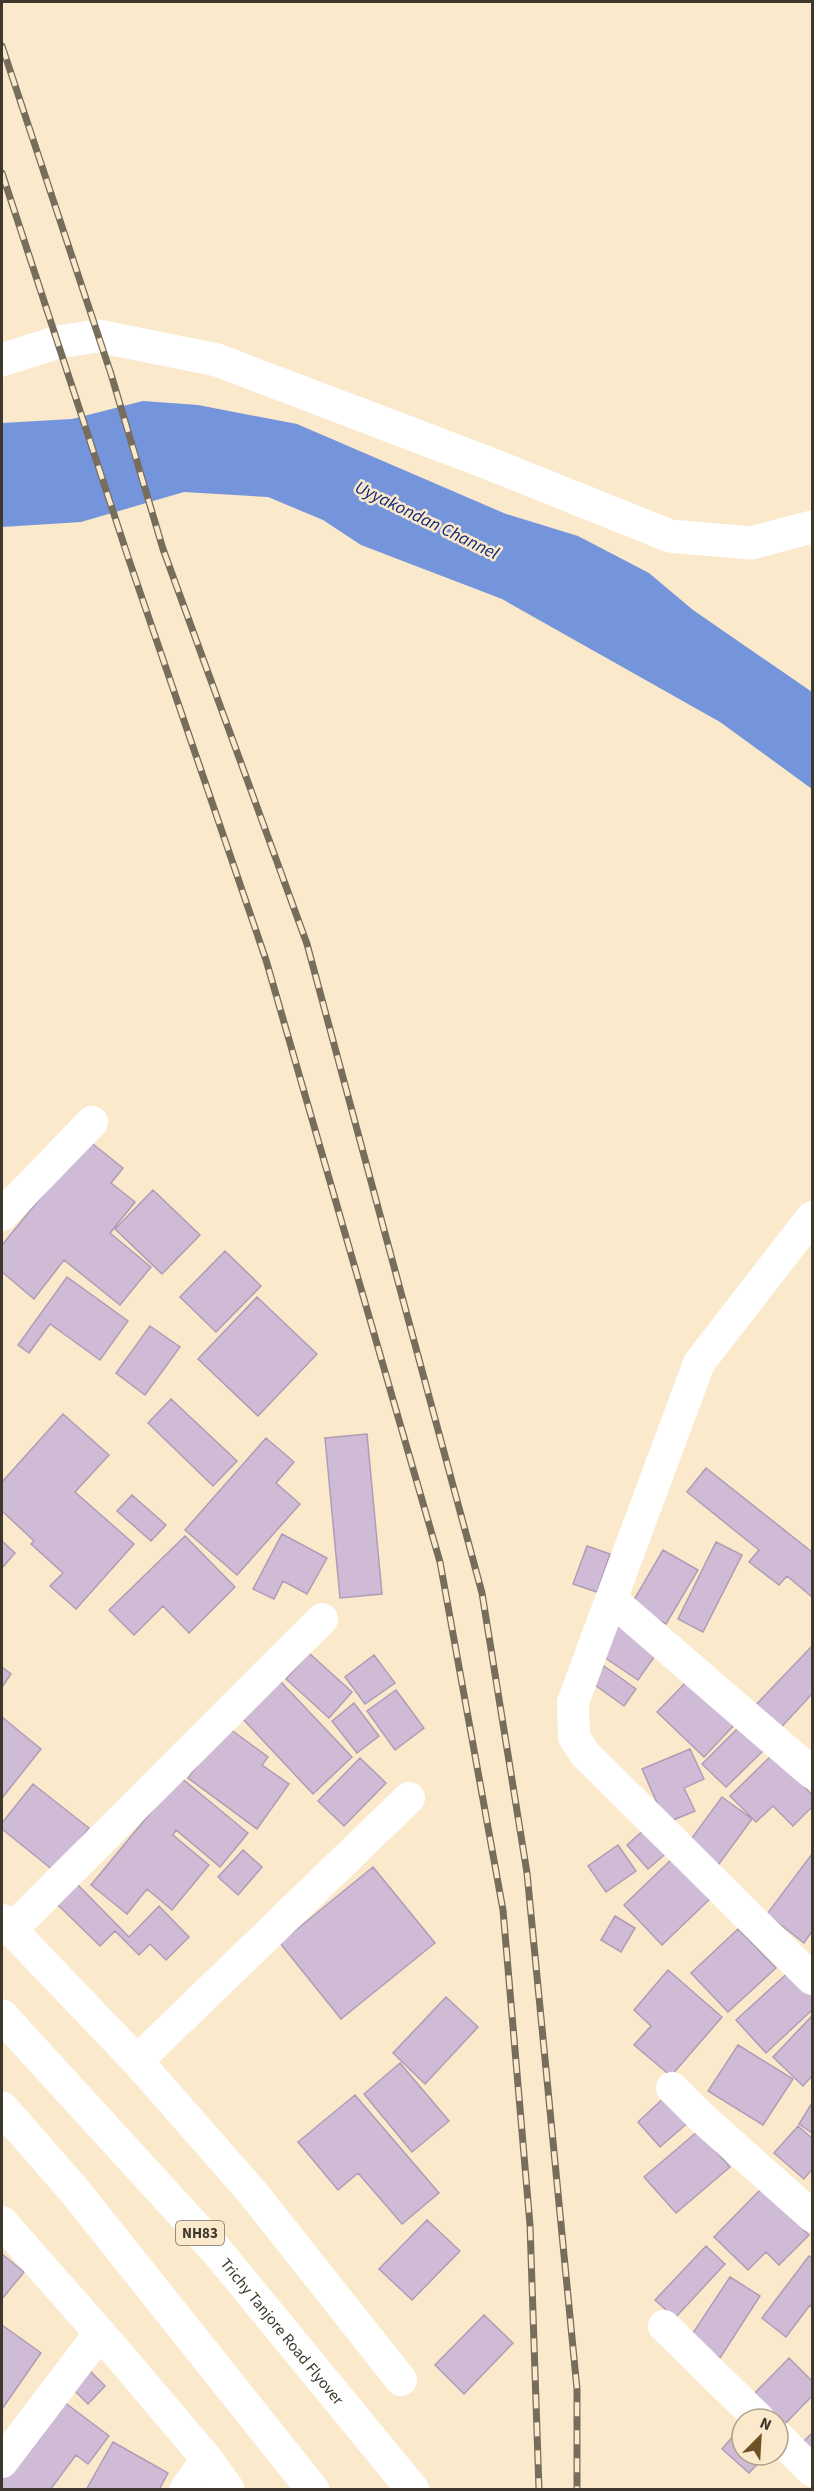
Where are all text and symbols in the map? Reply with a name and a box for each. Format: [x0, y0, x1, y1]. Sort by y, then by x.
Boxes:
water label: Uyyakondan Channel [351, 475, 503, 566]
road number: NH83 [176, 2221, 224, 2245]
street label: Trichy Tanjore Road Flyover [215, 2254, 349, 2410]
north arrow [730, 2407, 790, 2467]
text: N [756, 2412, 775, 2436]

